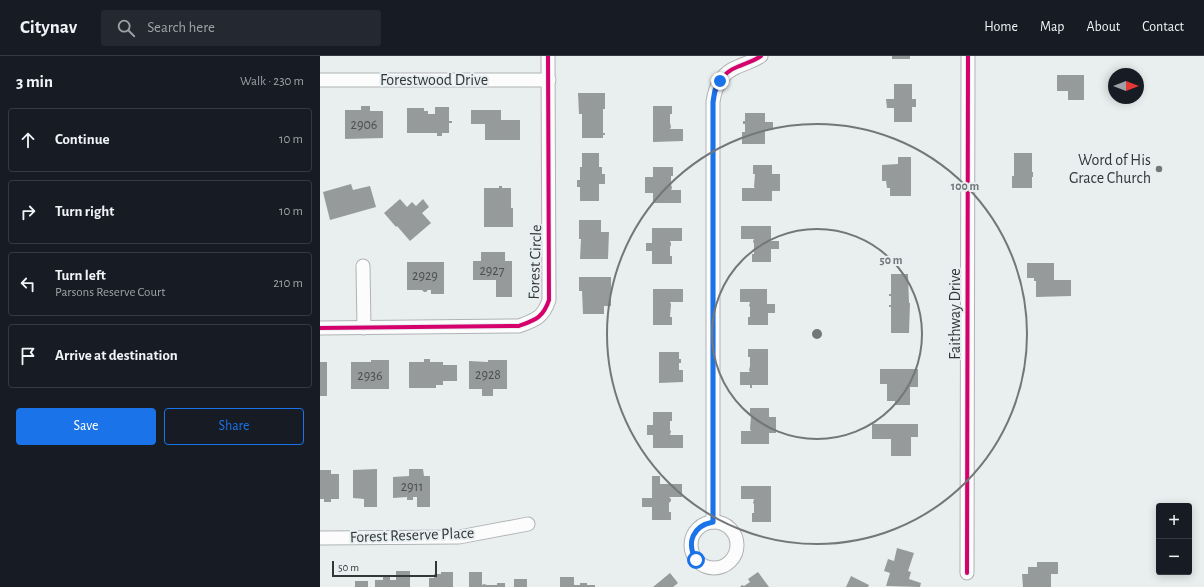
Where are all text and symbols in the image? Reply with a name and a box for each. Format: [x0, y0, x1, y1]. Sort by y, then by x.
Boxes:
search box [101, 10, 381, 46]
icon: search [115, 17, 137, 39]
text: Citynav [20, 18, 77, 37]
text: Search here [147, 20, 215, 35]
text: Home [984, 20, 1018, 34]
text: Map [1040, 20, 1064, 34]
text: About [1086, 20, 1120, 34]
text: Contact [1142, 20, 1184, 34]
north arrow [1108, 68, 1144, 104]
street label: Forestwood Drive [380, 72, 488, 88]
route end [711, 72, 729, 90]
text: 3 min [16, 73, 53, 90]
text: Walk · 230 m [240, 75, 304, 88]
house number: 2906 [351, 118, 377, 132]
icon: ahead [17, 129, 39, 151]
text: Continue [55, 132, 110, 147]
text: 10 m [279, 133, 303, 146]
place label: Word of His Grace Church [1069, 152, 1151, 186]
marker: Word of His Grace Church [1154, 164, 1164, 174]
text: 100 m [951, 180, 979, 192]
icon: right [17, 201, 39, 223]
text: Turn right [55, 204, 114, 219]
text: 10 m [279, 205, 303, 218]
street label: Forest Circle [526, 224, 544, 300]
text: 50 m [880, 254, 903, 266]
house number: 2927 [479, 264, 505, 278]
text: Turn left [55, 268, 106, 283]
street label: Faithway Drive [947, 268, 964, 360]
house number: 2929 [412, 269, 438, 283]
icon: left [17, 273, 39, 295]
text: 210 m [273, 277, 303, 290]
text: Parsons Reserve Court [55, 286, 165, 299]
centre of rings [810, 327, 824, 341]
icon: arrive [17, 345, 39, 367]
text: Arrive at destination [55, 348, 178, 363]
house number: 2928 [475, 368, 501, 382]
house number: 2936 [357, 369, 383, 383]
button: Save [16, 408, 156, 445]
button: Share [164, 408, 304, 445]
house number: 2911 [401, 480, 423, 494]
map controls [1156, 503, 1192, 575]
button: + [1156, 503, 1192, 539]
street label: Forest Reserve Place [350, 525, 474, 545]
button: − [1156, 539, 1192, 575]
route start [687, 551, 705, 569]
scale bar [332, 559, 437, 578]
text: 50 m [338, 562, 359, 573]

